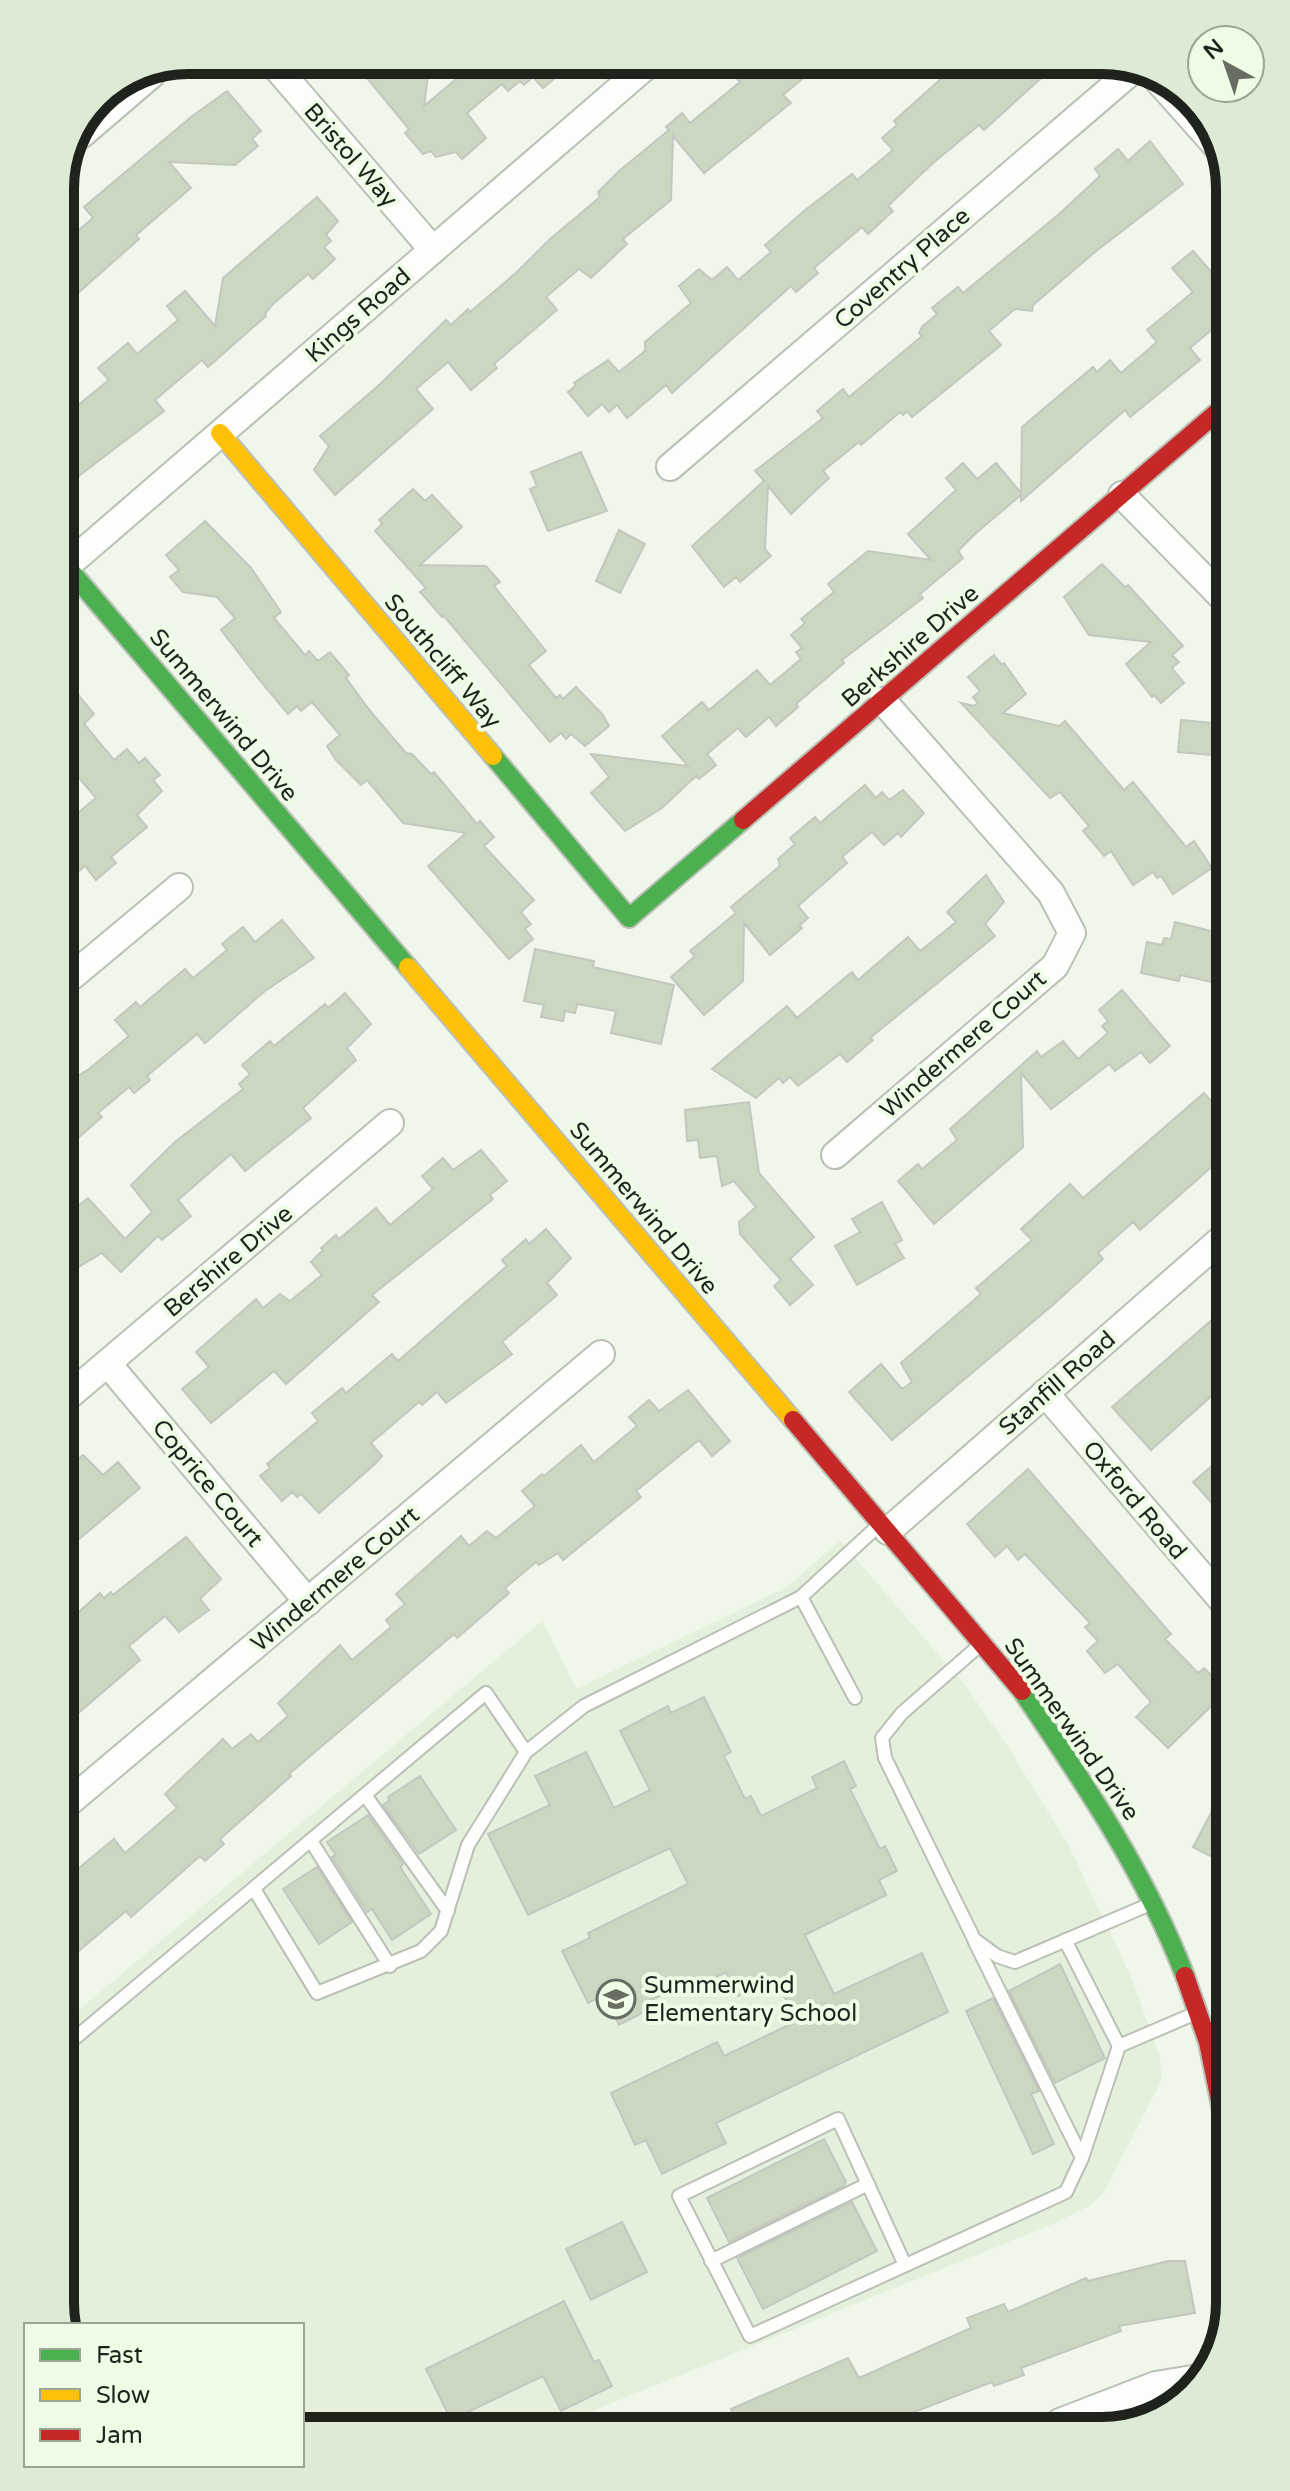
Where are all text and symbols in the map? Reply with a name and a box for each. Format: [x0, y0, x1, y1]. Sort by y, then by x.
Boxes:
north arrow [1186, 24, 1266, 104]
text: N [1199, 34, 1229, 65]
street label: Bristol Way [298, 97, 404, 213]
street label: Coventry Place [829, 202, 976, 335]
street label: Kings Road [300, 262, 417, 369]
street label: Berkshire Drive [836, 579, 985, 714]
street label: Southcliff Way [378, 588, 507, 735]
street label: Summerwind Drive [143, 623, 304, 807]
street label: Windermere Court [874, 964, 1052, 1124]
street label: Summerwind Drive [563, 1116, 724, 1300]
street label: Bershire Drive [158, 1199, 299, 1324]
street label: Stanfill Road [993, 1325, 1122, 1442]
street label: Coprice Court [146, 1414, 269, 1553]
street label: Oxford Road [1077, 1435, 1193, 1566]
street label: Windermere Court [245, 1501, 425, 1658]
street label: Summerwind Drive [998, 1632, 1145, 1826]
place label: Summerwind Elementary School [644, 1971, 857, 2028]
school or university icon: Summerwind Elementary School [595, 1978, 637, 2020]
legend [24, 2323, 304, 2467]
text: Fast [96, 2341, 143, 2370]
text: Slow [96, 2381, 150, 2410]
text: Jam [96, 2421, 143, 2450]

